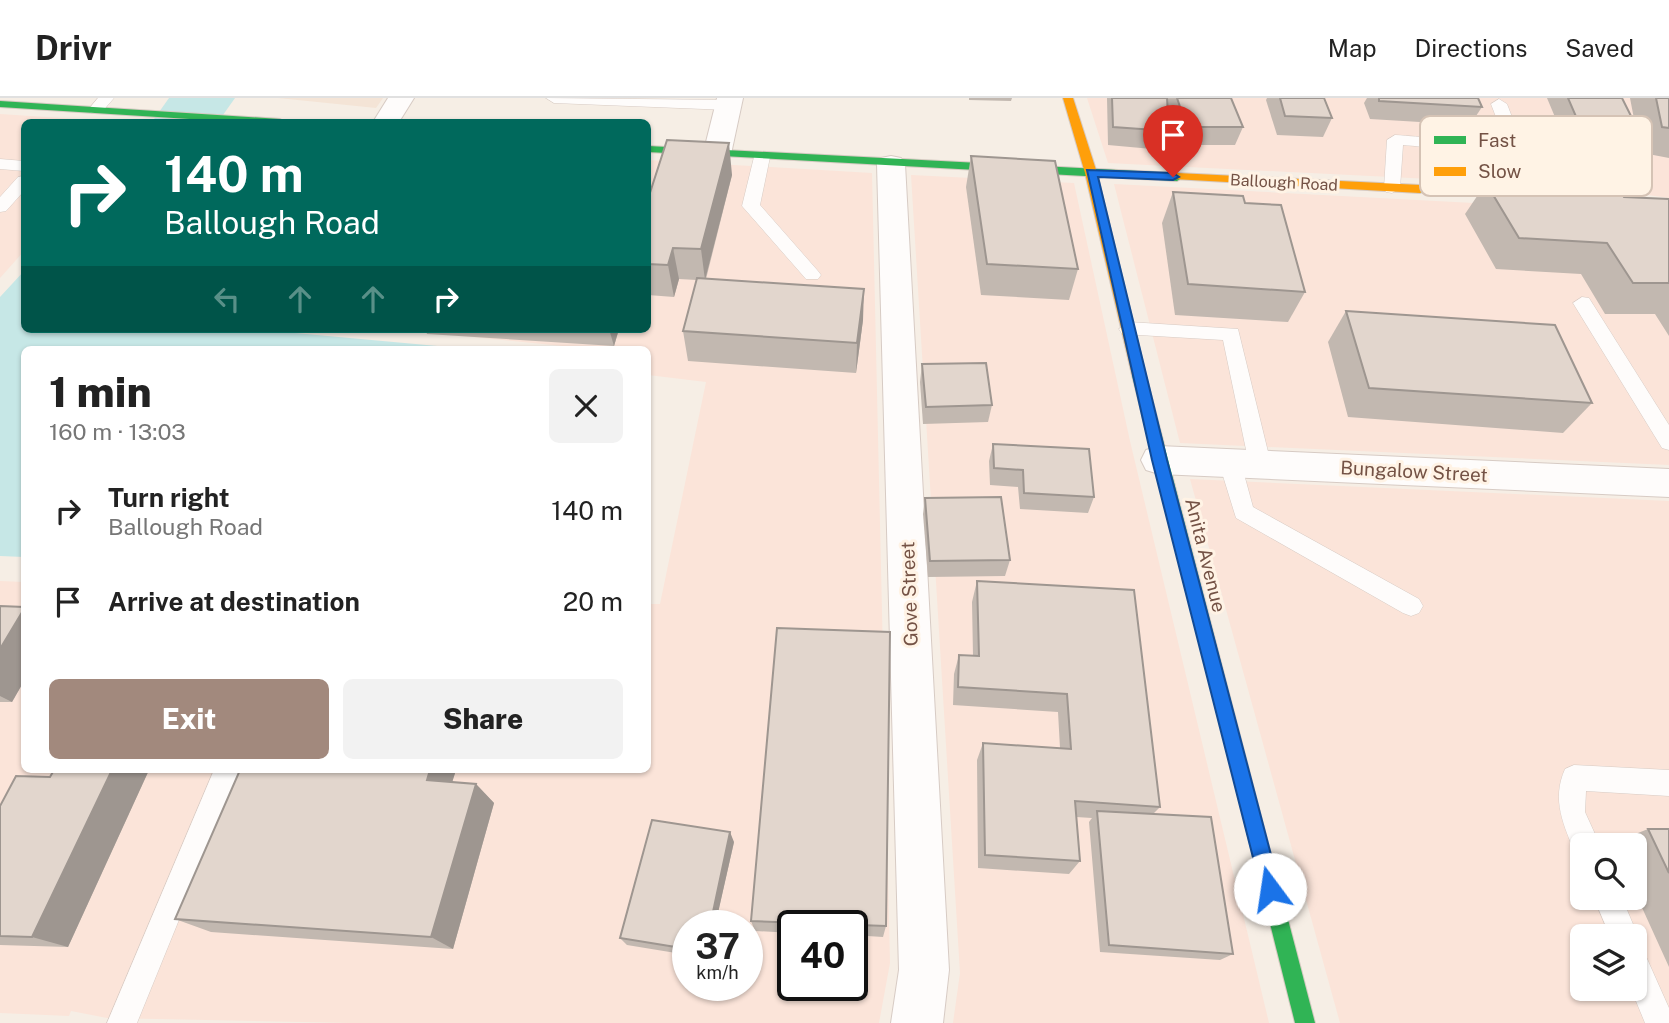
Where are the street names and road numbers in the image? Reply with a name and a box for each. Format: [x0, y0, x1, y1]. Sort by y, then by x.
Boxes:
street label: Ballough Road [1230, 170, 1338, 195]
street label: Bungalow Street [1340, 456, 1488, 486]
street label: Anita Avenue [1181, 496, 1231, 614]
street label: Gove Street [896, 541, 922, 647]

